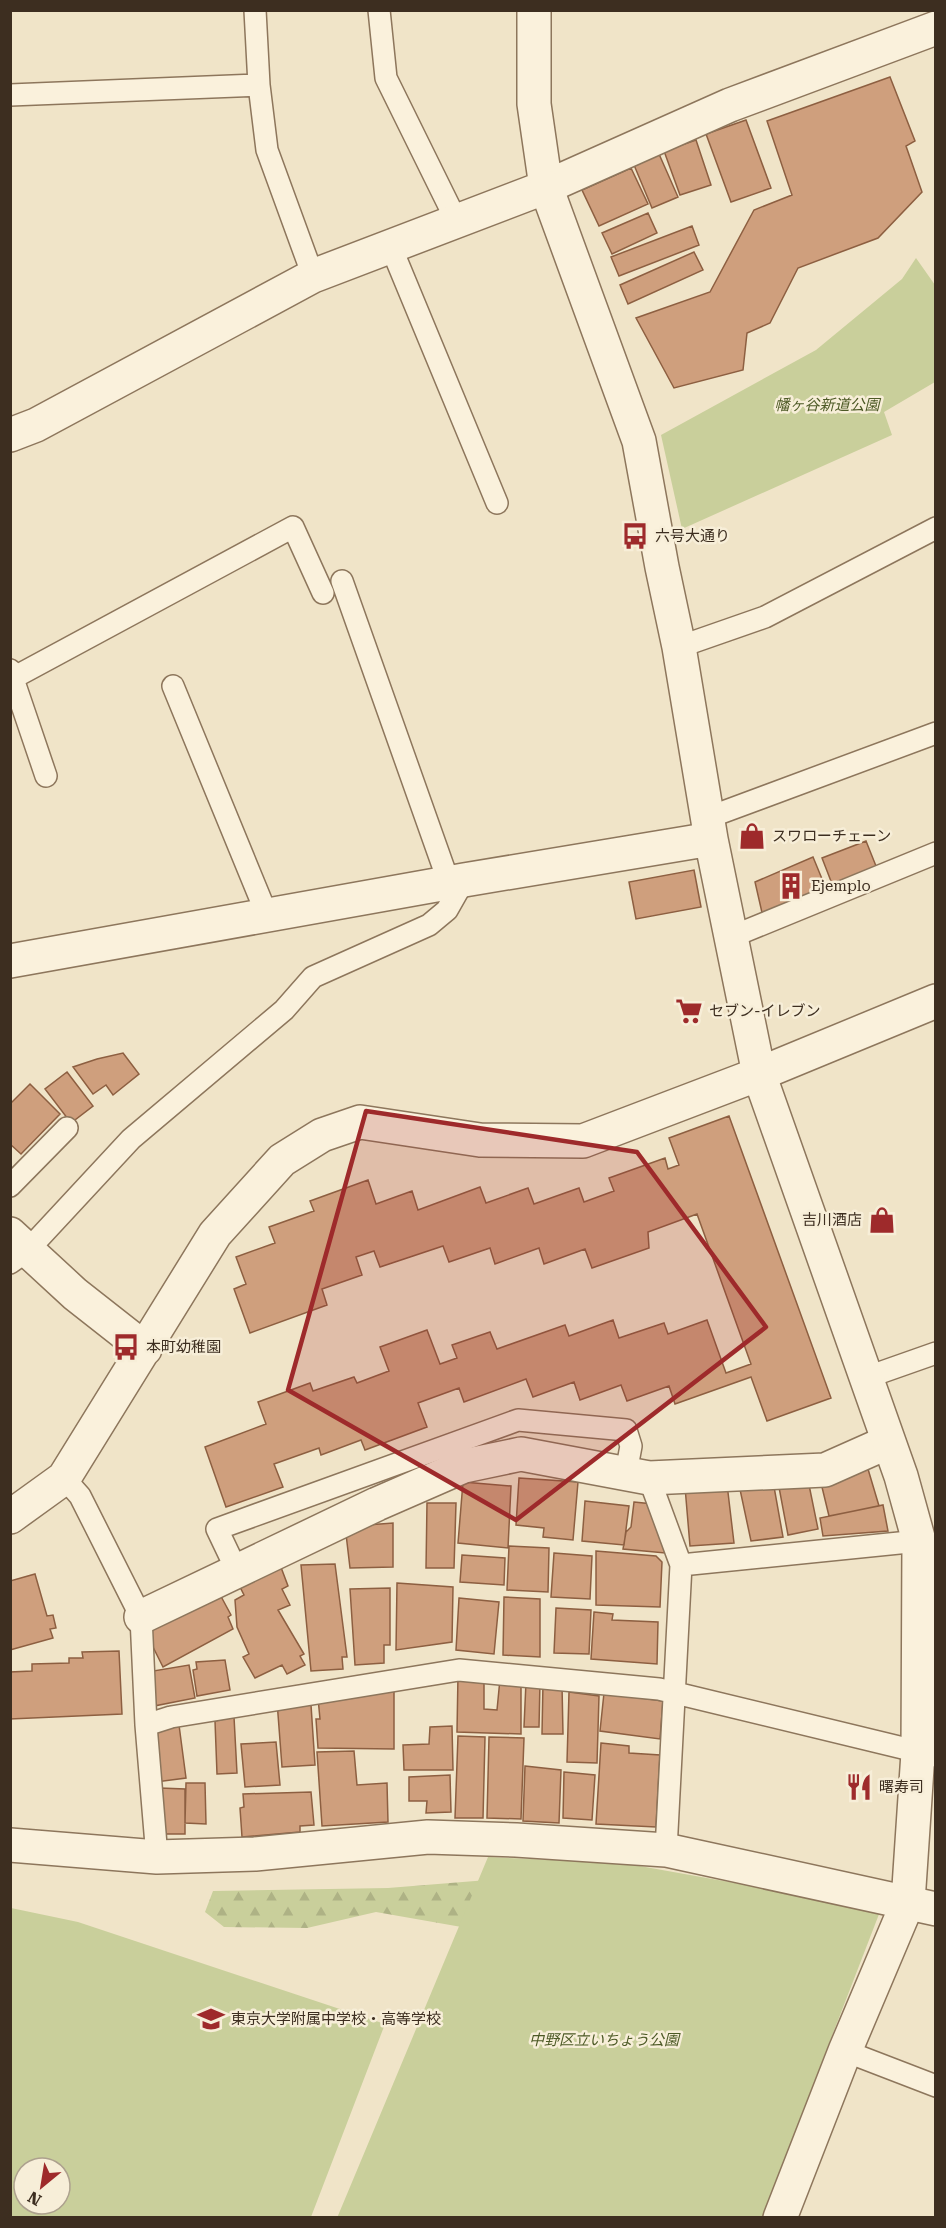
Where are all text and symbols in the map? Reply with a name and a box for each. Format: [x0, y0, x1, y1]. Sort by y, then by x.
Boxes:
park label: 幡ヶ谷新道公園 [774, 396, 881, 414]
bus stop icon: 六号大通り [620, 521, 650, 551]
place label: 六号大通り [655, 527, 730, 545]
shop icon: スワローチェーン [737, 821, 767, 851]
place label: スワローチェーン [772, 827, 891, 845]
building icon: Ejemplo [776, 871, 806, 901]
place label: Ejemplo [811, 877, 871, 895]
supermarket icon: セブン-イレブン [674, 996, 704, 1026]
place label: セブン-イレブン [709, 1002, 821, 1020]
shop icon: 吉川酒店 [867, 1205, 897, 1235]
place label: 吉川酒店 [802, 1211, 862, 1229]
bus stop icon: 本町幼稚園 [111, 1332, 141, 1362]
place label: 本町幼稚園 [146, 1338, 221, 1356]
restaurant icon: 曙寿司 [844, 1772, 874, 1802]
place label: 曙寿司 [879, 1778, 924, 1796]
school or university icon: 東京大学附属中学校・高等学校 [196, 2004, 226, 2034]
place label: 東京大学附属中学校・高等学校 [231, 2010, 441, 2028]
park label: 中野区立いちょう公園 [529, 2031, 681, 2049]
north arrow [12, 2156, 72, 2216]
text: N [25, 2187, 45, 2210]

